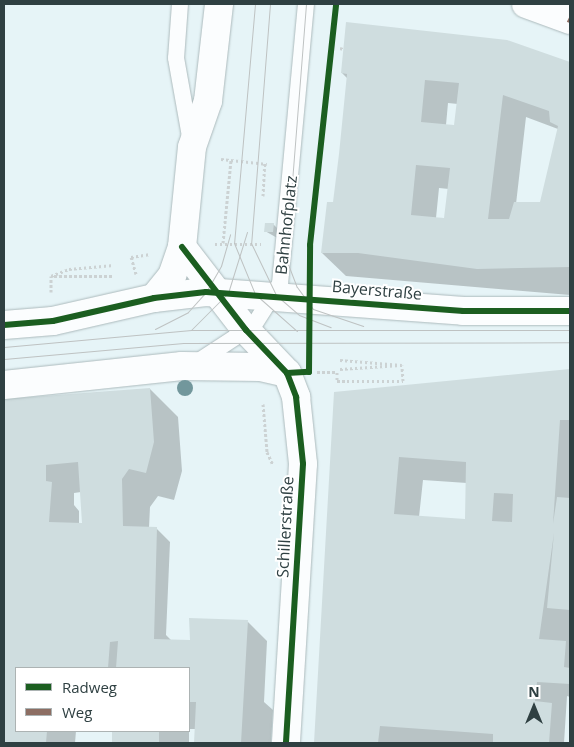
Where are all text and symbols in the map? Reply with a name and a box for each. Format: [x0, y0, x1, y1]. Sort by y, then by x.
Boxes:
street label: Bahnhofplatz [271, 174, 301, 276]
street label: Bayerstraße [331, 276, 423, 304]
street label: Schillerstraße [273, 476, 297, 578]
legend [15, 667, 190, 732]
text: Radweg [62, 677, 117, 697]
north arrow [509, 682, 559, 732]
text: N [528, 682, 540, 701]
text: Weg [62, 702, 92, 722]

